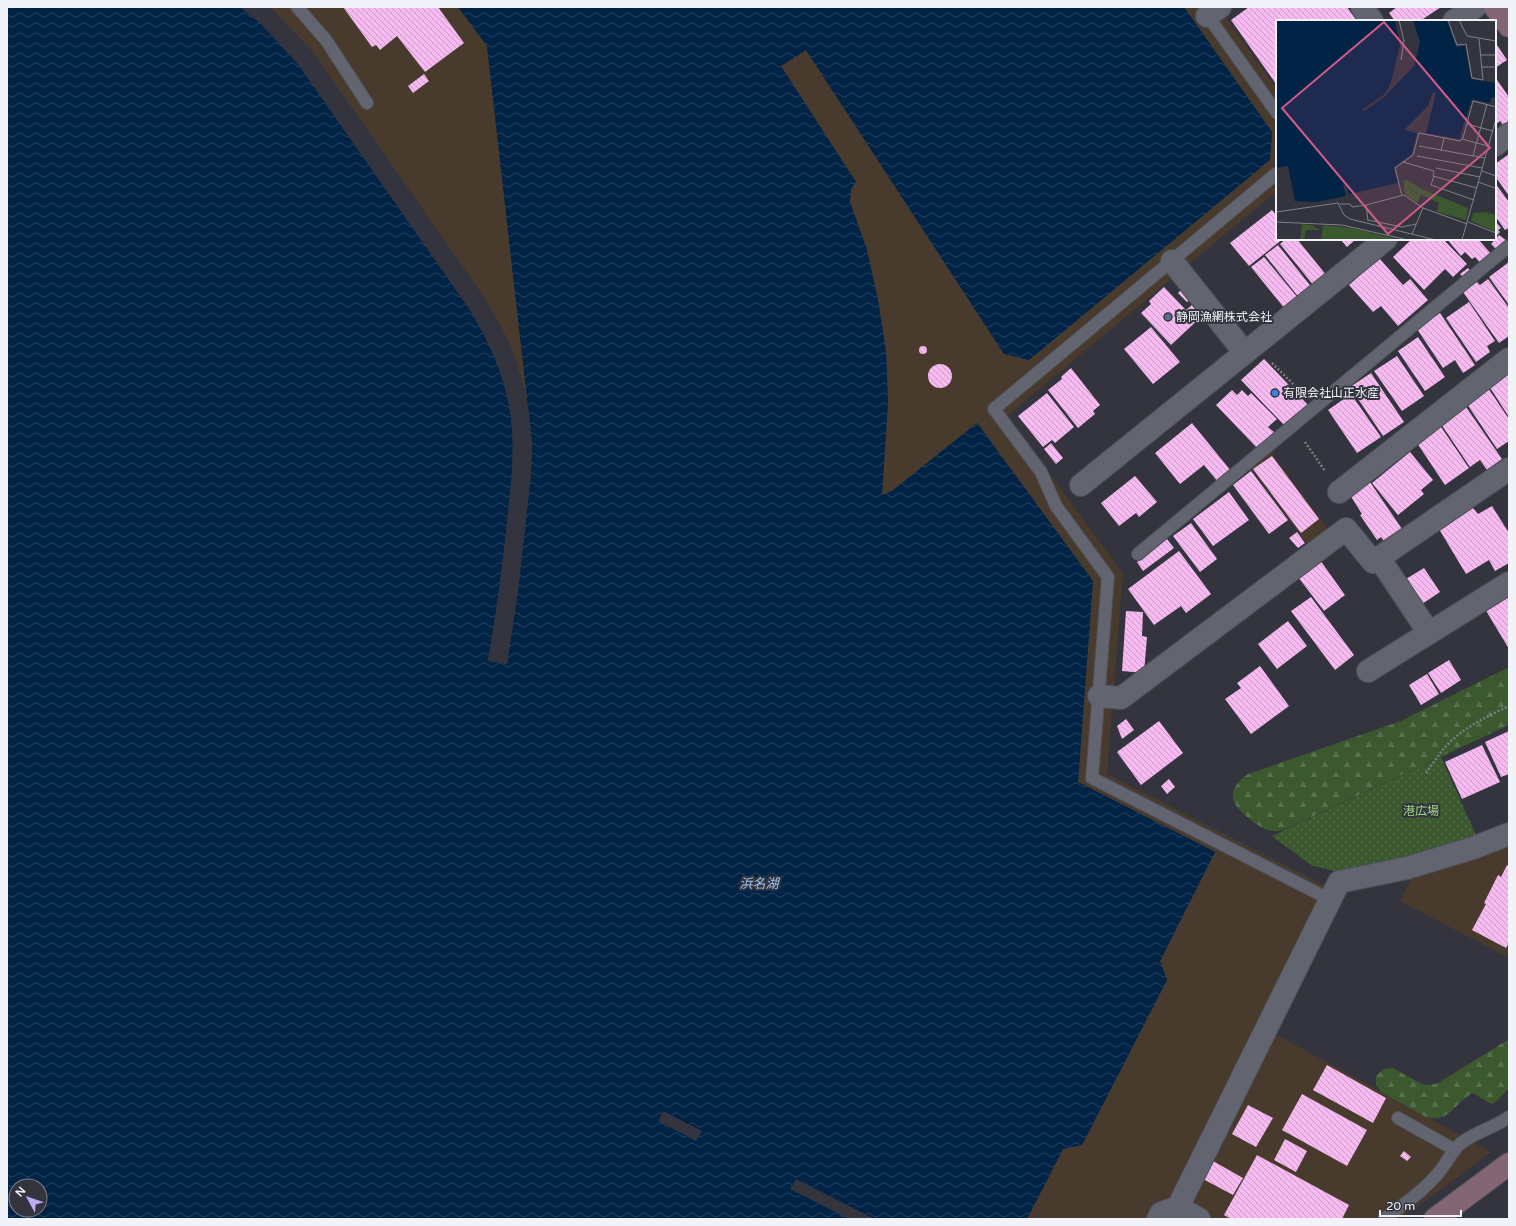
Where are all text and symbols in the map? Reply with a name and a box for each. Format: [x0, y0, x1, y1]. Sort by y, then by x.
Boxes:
inset map [1276, 20, 1496, 240]
place label: 静岡漁網株式会社 [1176, 310, 1272, 324]
marker: 静岡漁網株式会社 [1163, 312, 1173, 322]
place label: 有限会社山正水産 [1283, 386, 1379, 400]
marker: 有限会社山正水産 [1270, 388, 1280, 398]
park label: 港広場 [1403, 804, 1439, 818]
water label: 浜名湖 [739, 876, 780, 892]
north arrow [8, 1178, 48, 1218]
text: N [13, 1184, 29, 1199]
scale bar [1380, 1192, 1461, 1218]
text: 20 m [1386, 1199, 1415, 1213]

